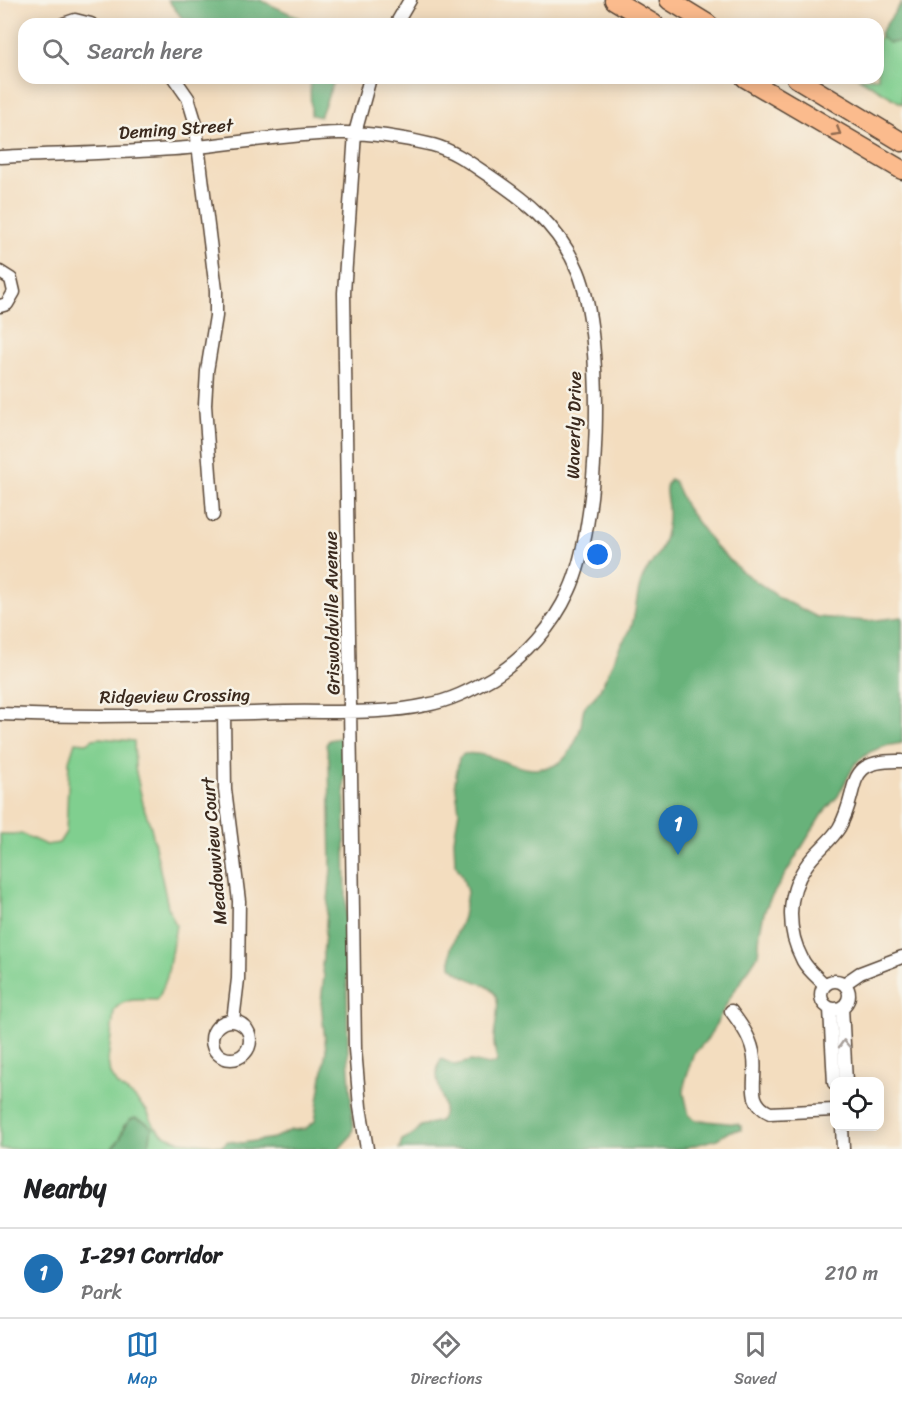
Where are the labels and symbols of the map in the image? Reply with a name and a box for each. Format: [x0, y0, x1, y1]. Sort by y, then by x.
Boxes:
street label: Deming Street [118, 109, 235, 149]
one-way arrow [831, 125, 841, 136]
street label: Waverly Drive [557, 371, 591, 479]
street label: Griswoldville Avenue [315, 531, 349, 695]
your location [583, 540, 612, 569]
street label: Ridgeview Crossing [99, 679, 251, 713]
street label: Meadowview Court [192, 775, 236, 926]
pin: 1 [658, 806, 698, 855]
one-way arrow [838, 1040, 851, 1049]

